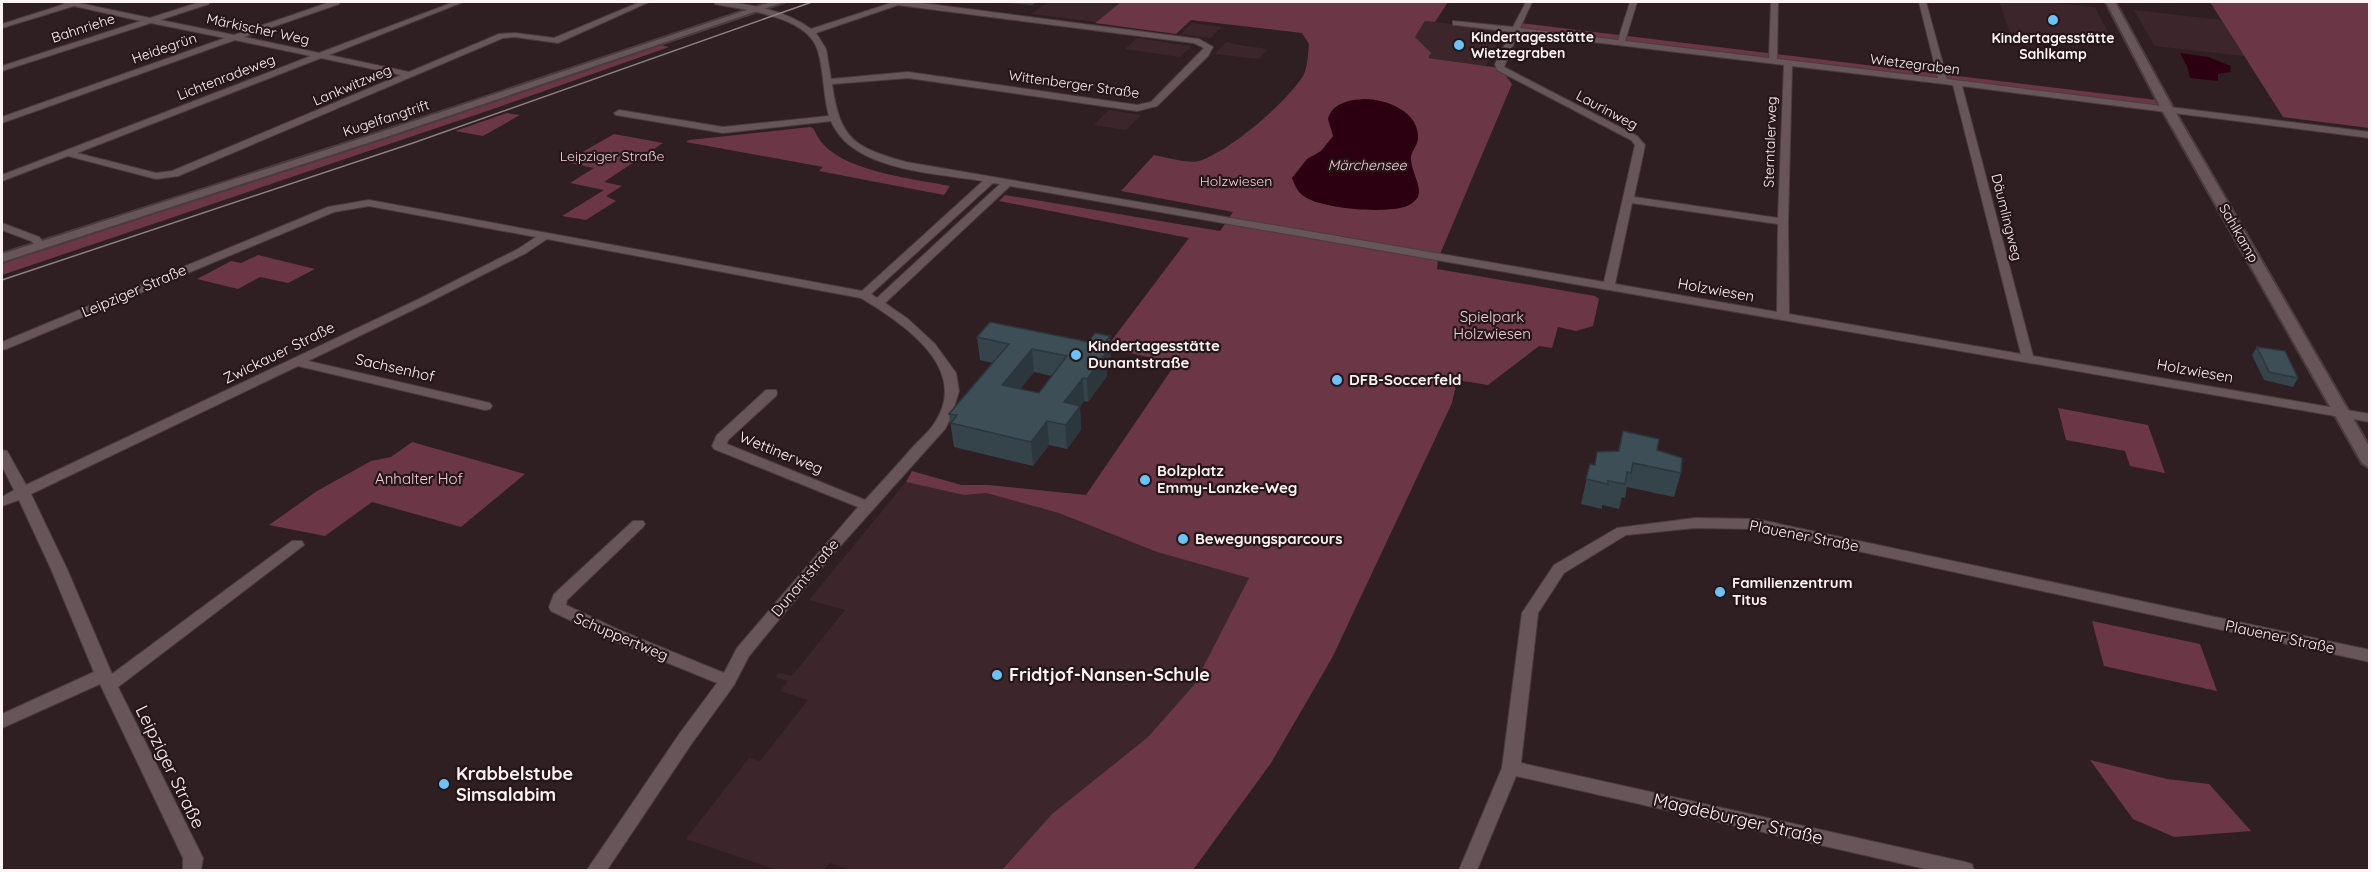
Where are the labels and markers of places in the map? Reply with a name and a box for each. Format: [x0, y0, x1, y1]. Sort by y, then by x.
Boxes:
marker: Kindertagesstätte Sahlkamp [2046, 13, 2060, 27]
place label: Kindertagesstätte Wietzegraben [1471, 28, 1594, 62]
place label: Kindertagesstätte Sahlkamp [1991, 29, 2115, 63]
marker: Kindertagesstätte Wietzegraben [1452, 38, 1466, 52]
place label: Kindertagesstätte Dunantstraße [1088, 336, 1220, 372]
marker: Kindertagesstätte Dunantstraße [1069, 348, 1083, 362]
place label: DFB-Soccerfeld [1349, 370, 1461, 389]
marker: DFB-Soccerfeld [1330, 373, 1344, 387]
place label: Bolzplatz Emmy-Lanzke-Weg [1157, 461, 1297, 497]
marker: Bolzplatz Emmy-Lanzke-Weg [1138, 473, 1152, 487]
place label: Bewegungsparcours [1195, 529, 1343, 548]
marker: Bewegungsparcours [1176, 532, 1190, 546]
place label: Familienzentrum Titus [1732, 573, 1852, 609]
marker: Familienzentrum Titus [1713, 585, 1727, 599]
place label: Fridtjof-Nansen-Schule [1009, 663, 1210, 686]
marker: Fridtjof-Nansen-Schule [990, 668, 1004, 682]
place label: Krabbelstube Simsalabim [456, 762, 573, 806]
marker: Krabbelstube Simsalabim [437, 777, 451, 791]

